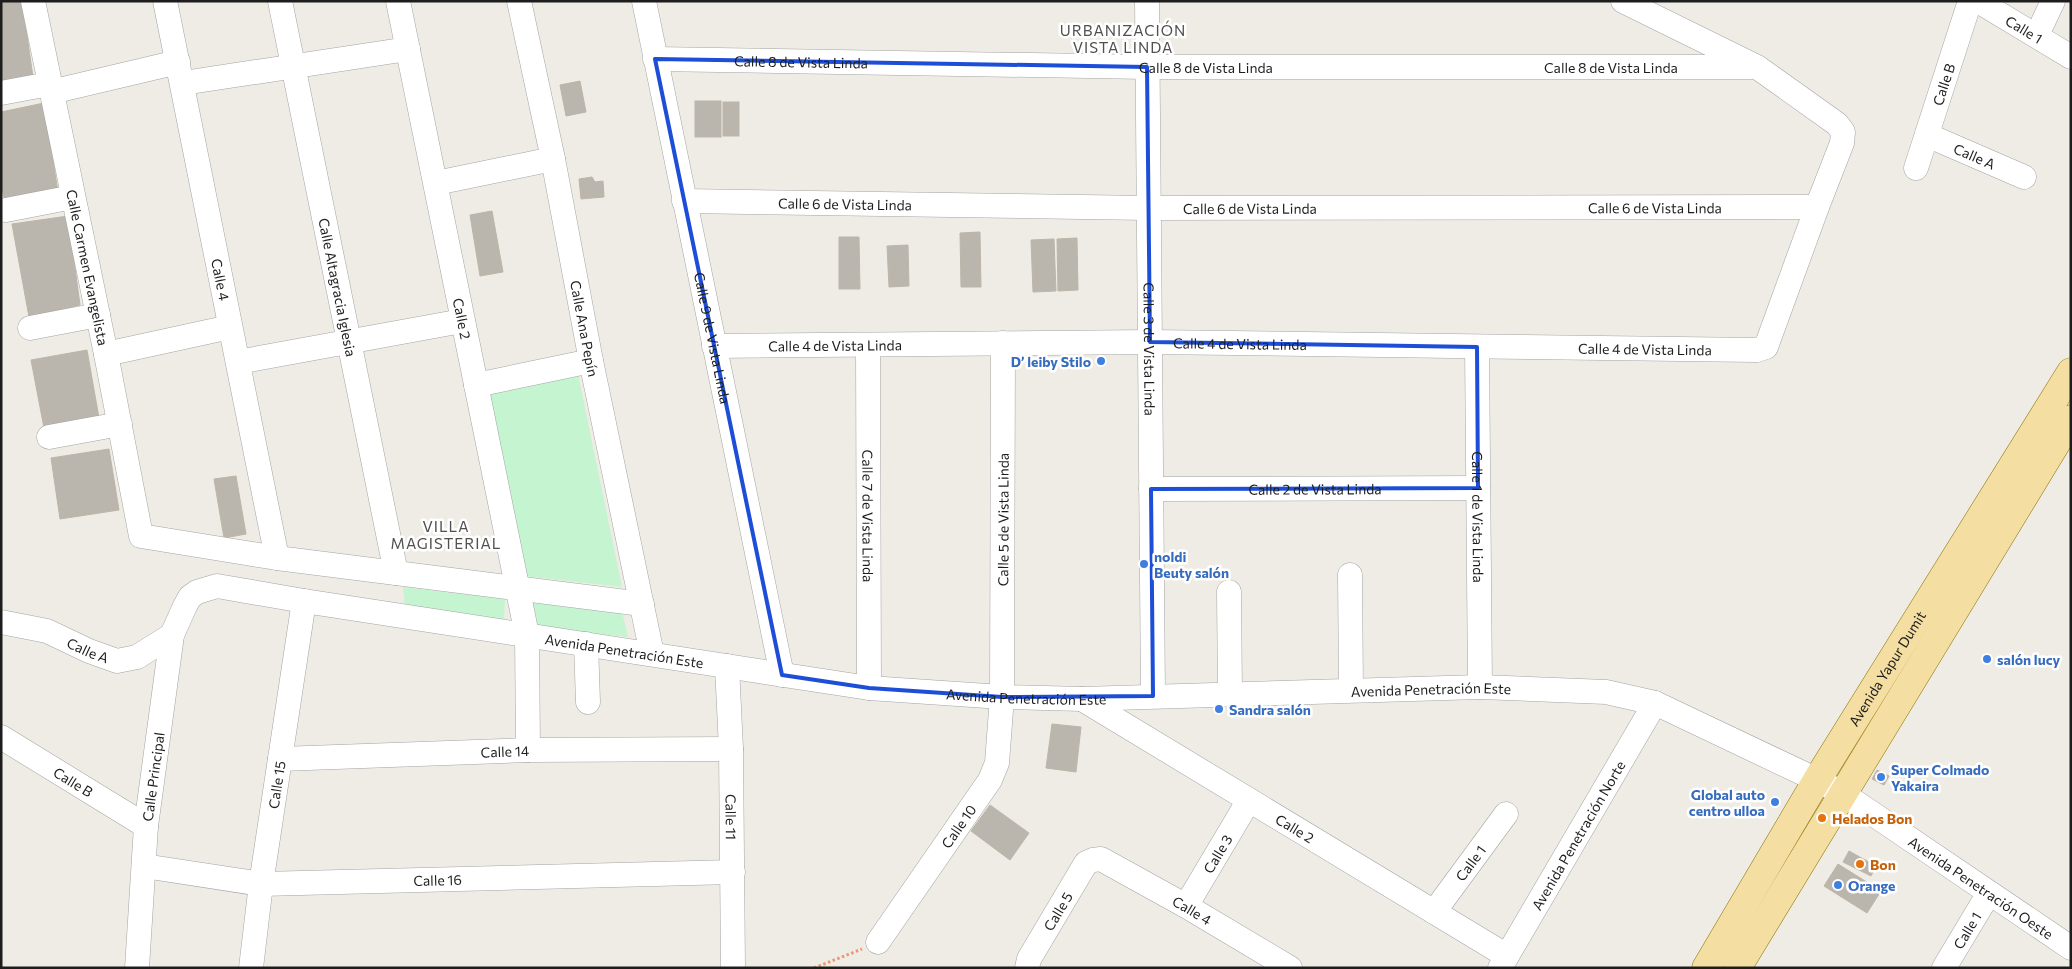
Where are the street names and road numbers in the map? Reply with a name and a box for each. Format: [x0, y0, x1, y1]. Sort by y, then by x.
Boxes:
street label: Calle 1 [2003, 11, 2046, 46]
street label: Calle 8 de Vista Linda [734, 52, 868, 71]
street label: Calle 8 de Vista Linda [1139, 58, 1273, 76]
street label: Calle 8 de Vista Linda [1544, 59, 1678, 76]
street label: Calle B [1928, 61, 1958, 107]
street label: Calle A [1951, 139, 1998, 172]
street label: Calle Carmen Evangelista [64, 188, 112, 347]
street label: Calle 6 de Vista Linda [778, 194, 912, 213]
street label: Calle 6 de Vista Linda [1183, 199, 1317, 216]
street label: Calle 6 de Vista Linda [1588, 199, 1722, 216]
street label: Calle Altagracia Iglesia [316, 216, 360, 358]
street label: Calle 4 [208, 257, 234, 303]
street label: Calle 9 de Vista Linda [691, 271, 735, 405]
street label: Calle Ana Pepín [567, 279, 603, 378]
street label: Calle 3 de Vista Linda [1141, 282, 1159, 416]
street label: Calle 2 [450, 296, 475, 341]
street label: Calle 4 de Vista Linda [1173, 334, 1307, 353]
street label: Calle 4 de Vista Linda [768, 336, 902, 354]
street label: Calle 4 de Vista Linda [1578, 339, 1712, 358]
street label: Calle 7 de Vista Linda [860, 450, 877, 582]
street label: Calle 1 de Vista Linda [1469, 451, 1488, 583]
street label: Calle 5 de Vista Linda [994, 453, 1011, 586]
street label: Calle 2 de Vista Linda [1248, 480, 1382, 497]
street label: Avenida Yapur Dumit [1844, 607, 1929, 729]
street label: Avenida Penetración Este [544, 630, 705, 671]
street label: Calle A [64, 633, 111, 666]
street label: Avenida Penetración Este [1351, 678, 1511, 699]
street label: Avenida Penetración Este [946, 685, 1107, 708]
street label: Calle Principal [138, 731, 167, 822]
street label: Calle 14 [480, 741, 530, 760]
street label: Avenida Penetración Norte [1527, 757, 1628, 913]
street label: Calle 15 [264, 760, 288, 810]
street label: Calle B [51, 763, 96, 800]
street label: Calle 11 [723, 794, 740, 840]
street label: Calle 10 [937, 801, 979, 851]
street label: Calle 2 [1273, 810, 1318, 846]
street label: Calle 3 [1199, 831, 1235, 876]
street label: Avenida Penetración Oeste [1906, 832, 2057, 942]
street label: Calle 1 [1451, 842, 1489, 884]
street label: Calle 16 [413, 870, 462, 889]
street label: Calle 5 [1039, 889, 1076, 934]
street label: Calle 4 [1170, 892, 1215, 928]
street label: Calle 1 [1949, 909, 1984, 952]

